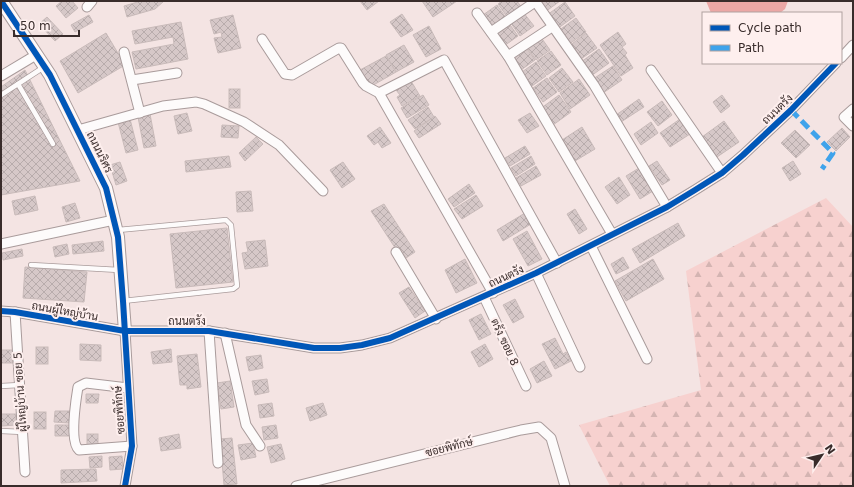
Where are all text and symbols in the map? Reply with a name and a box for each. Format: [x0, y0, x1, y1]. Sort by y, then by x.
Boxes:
scale bar [14, 12, 79, 38]
legend [702, 12, 842, 64]
text: 50 m [20, 19, 51, 33]
text: Cycle path [738, 21, 802, 35]
text: Path [738, 41, 764, 55]
street label: ถนนตรัง [759, 91, 795, 127]
street label: ถนนนริศร [84, 129, 115, 175]
street label: ถนนตรัง [486, 262, 526, 290]
street label: ถนนผู้ใหญ่บ้าน [31, 297, 99, 325]
street label: ถนนตรัง [168, 314, 206, 328]
street label: ตรัง ซอย 8 [488, 316, 522, 368]
street label: ผู้ใหญ่บ้าน ซอย 5 [9, 351, 31, 433]
street label: ซอยพิทักษ์ [109, 385, 128, 435]
street label: ซอยพิทักษ์ [424, 433, 475, 460]
north arrow [802, 435, 842, 475]
text: N [822, 442, 838, 457]

